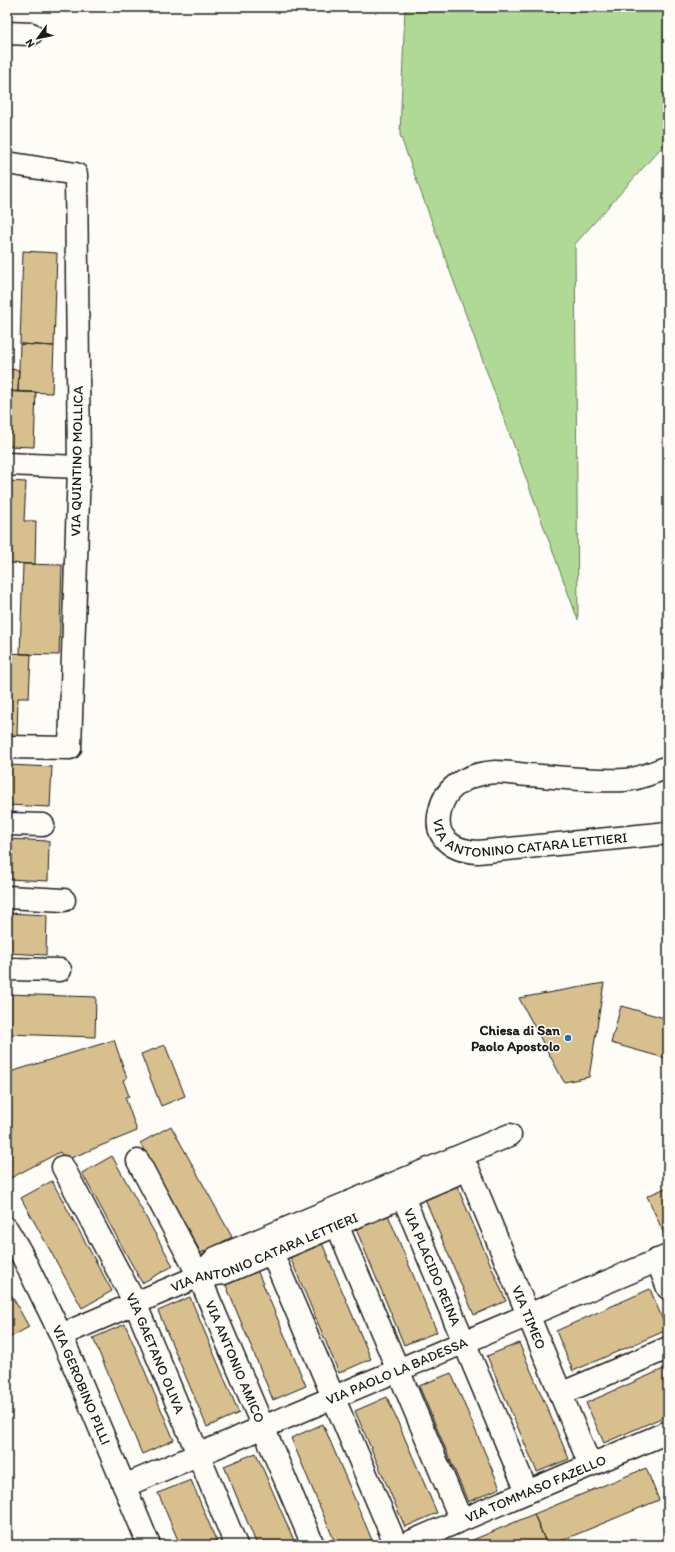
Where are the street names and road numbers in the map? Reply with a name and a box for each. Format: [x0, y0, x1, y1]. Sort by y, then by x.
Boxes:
street label: VIA QUINTINO MOLLICA [67, 385, 87, 536]
street label: VIA ANTONINO CATARA LETTIERI [430, 818, 628, 861]
street label: VIA PLACIDO REINA [400, 1206, 465, 1329]
street label: VIA ANTONIO CATARA LETTIERI [168, 1208, 360, 1296]
street label: VIA TIMEO [508, 1283, 550, 1352]
street label: VIA GAETANO OLIVA [122, 1290, 189, 1416]
street label: VIA ANTONIO AMICO [202, 1298, 269, 1425]
street label: VIA GEROBINO PILLI [49, 1322, 115, 1447]
street label: VIA PAOLO LA BADESSA [323, 1333, 470, 1408]
street label: VIA TOMMASO FAZELLO [462, 1451, 609, 1526]

